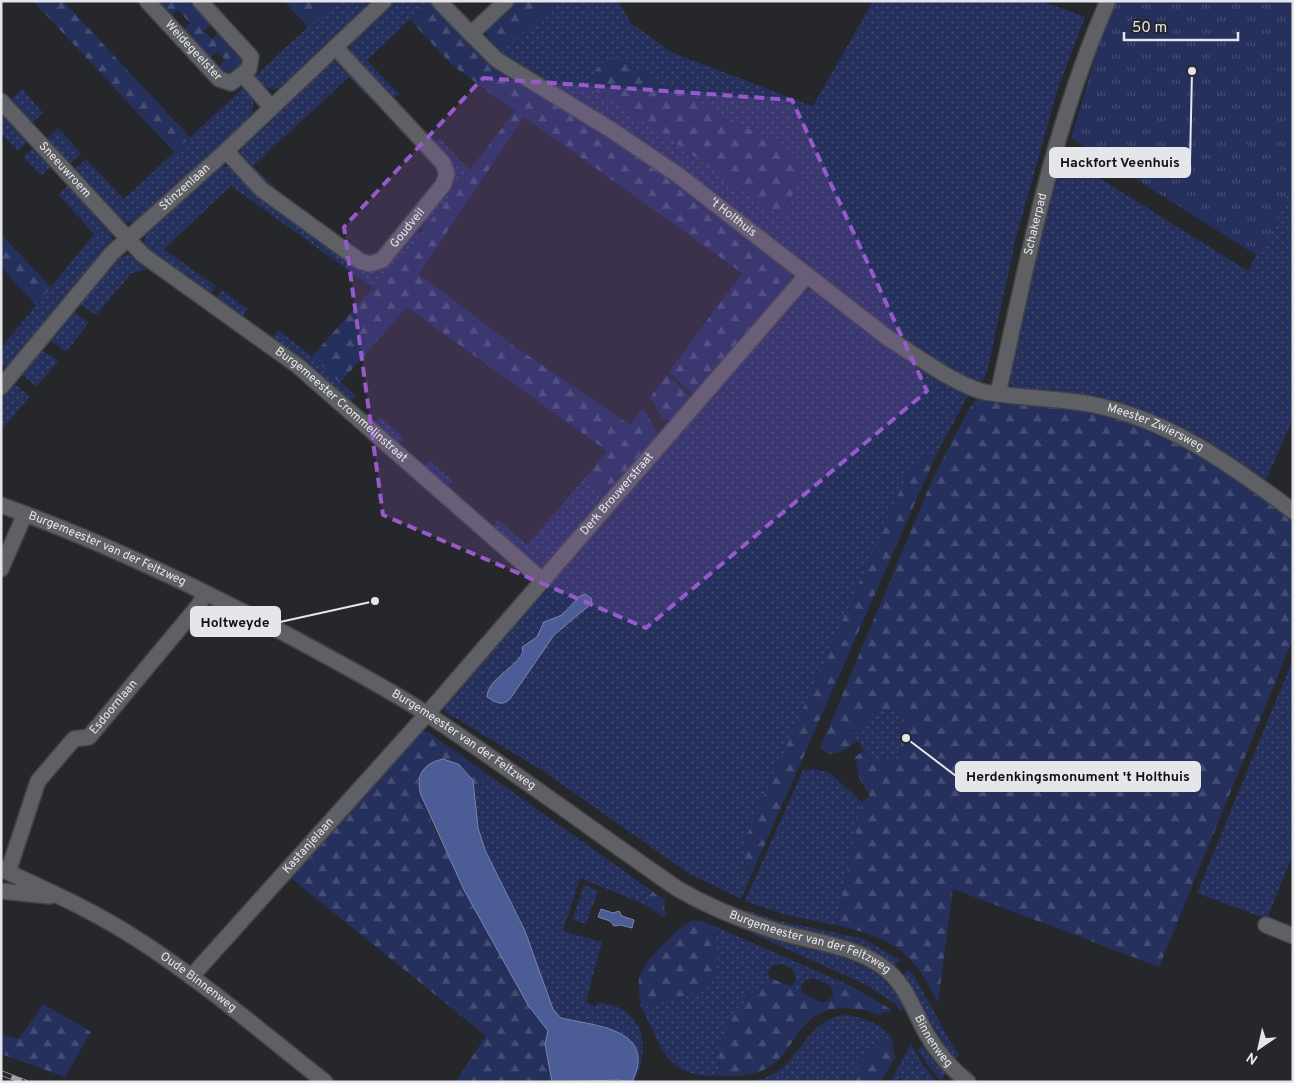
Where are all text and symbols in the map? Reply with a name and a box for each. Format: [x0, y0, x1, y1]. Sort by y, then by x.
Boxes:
scale bar [1124, 10, 1238, 42]
street label: Weidegeelster [161, 17, 225, 85]
text: 50 m [1132, 19, 1167, 38]
street label: Sneeuwroem [35, 139, 95, 202]
callout: Hackfort Veenhuis [1050, 148, 1190, 177]
text: Hackfort Veenhuis [1060, 155, 1180, 172]
street label: Stinzenlaan [156, 161, 214, 215]
street label: Schakerpad [1021, 191, 1051, 257]
street label: 't Holthuis [707, 195, 760, 241]
street label: Goudveil [387, 205, 429, 252]
street label: Burgemeester Crommelinstraat [271, 344, 411, 466]
street label: Meester Zwiersweg [1105, 400, 1207, 456]
street label: Derk Brouwerstraat [577, 449, 658, 539]
street label: Burgemeester van der Feltzweg [26, 508, 189, 590]
callout: Holtweyde [191, 607, 280, 636]
text: Holtweyde [201, 615, 270, 632]
street label: Esdoornlaan [86, 676, 141, 738]
street label: Burgemeester van der Feltzweg [389, 686, 539, 794]
callout: Herdenkingsmonument 't Holthuis [956, 762, 1200, 791]
text: Herdenkingsmonument 't Holthuis [966, 769, 1190, 786]
street label: Kastanjelaan [279, 815, 338, 877]
street label: Burgemeester van der Feltzweg [727, 907, 894, 978]
street label: Oude Binnenweg [157, 949, 240, 1016]
street label: Binnenweg [910, 1012, 956, 1071]
north arrow [1234, 1023, 1284, 1073]
text: N [1244, 1048, 1261, 1067]

